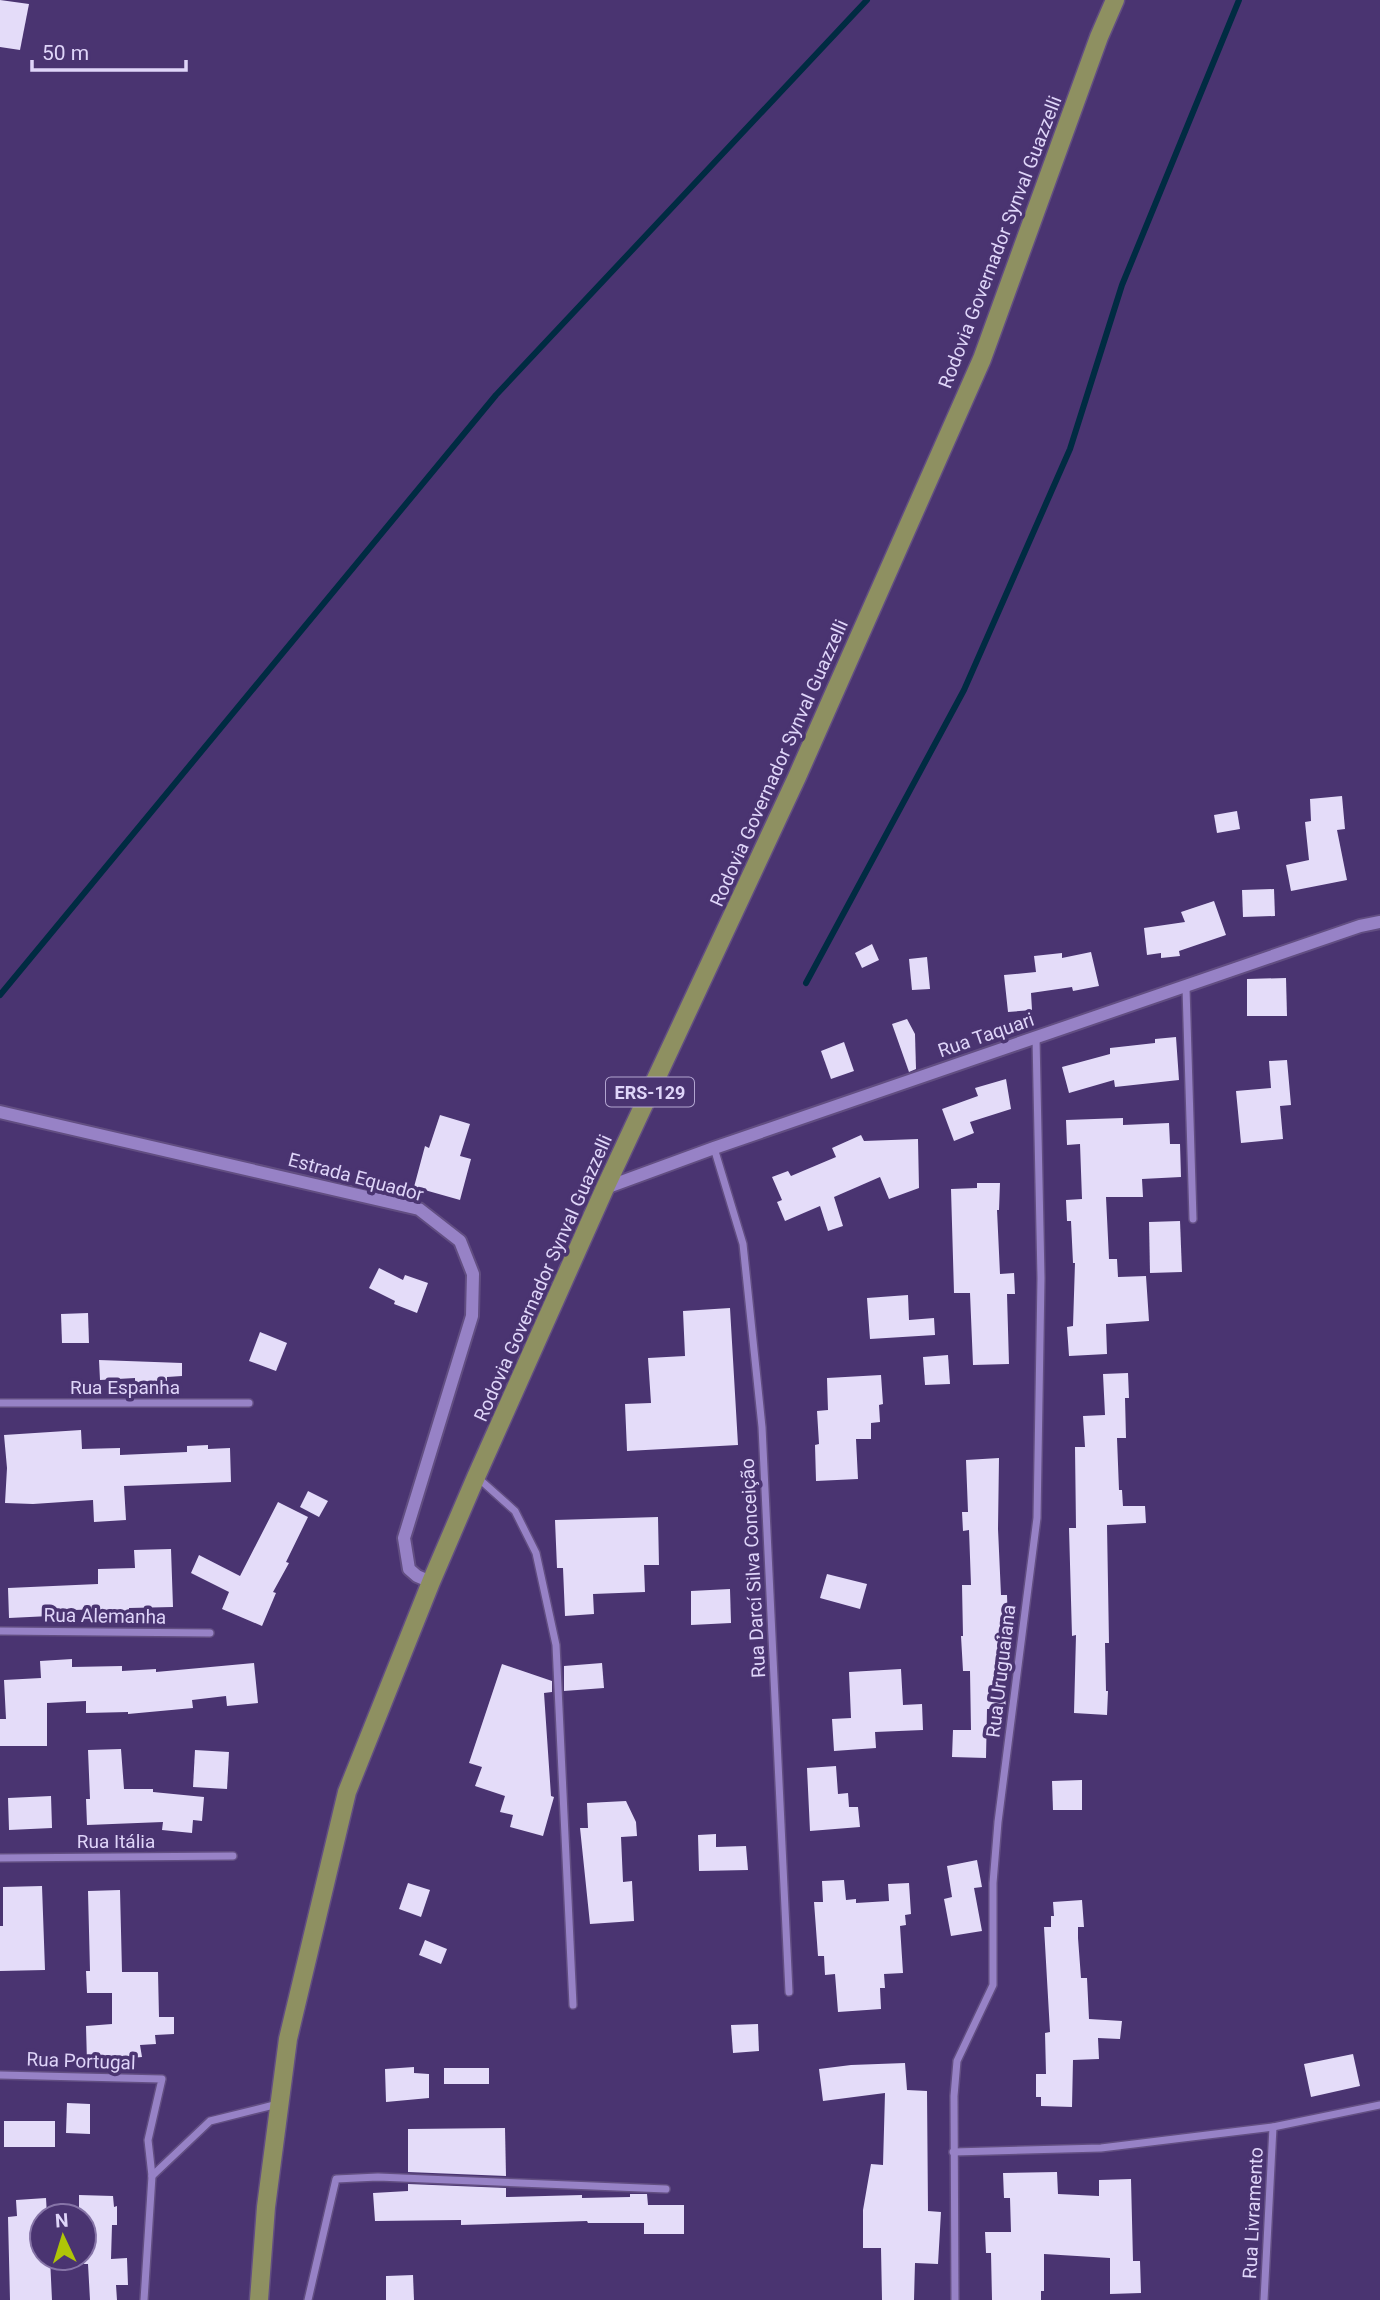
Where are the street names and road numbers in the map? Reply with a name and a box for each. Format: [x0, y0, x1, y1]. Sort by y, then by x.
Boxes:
street label: Rodovia Governador Synval Guazzelli [933, 92, 1067, 392]
street label: Rodovia Governador Synval Guazzelli [705, 616, 853, 910]
street label: Rua Taquari [935, 1008, 1037, 1062]
road number: ERS-129 [606, 1078, 694, 1106]
street label: Rodovia Governador Synval Guazzelli [469, 1131, 617, 1425]
street label: Estrada Equador [286, 1148, 427, 1206]
street label: Rua Espanha [70, 1376, 180, 1399]
street label: Rua Darcí Silva Conceição [736, 1458, 770, 1678]
street label: Rua Alemanha [44, 1603, 166, 1629]
street label: Rua Uruguaiana [981, 1603, 1021, 1739]
street label: Rua Itália [77, 1830, 155, 1853]
street label: Rua Portugal [26, 2048, 136, 2074]
street label: Rua Livramento [1238, 2147, 1268, 2279]

